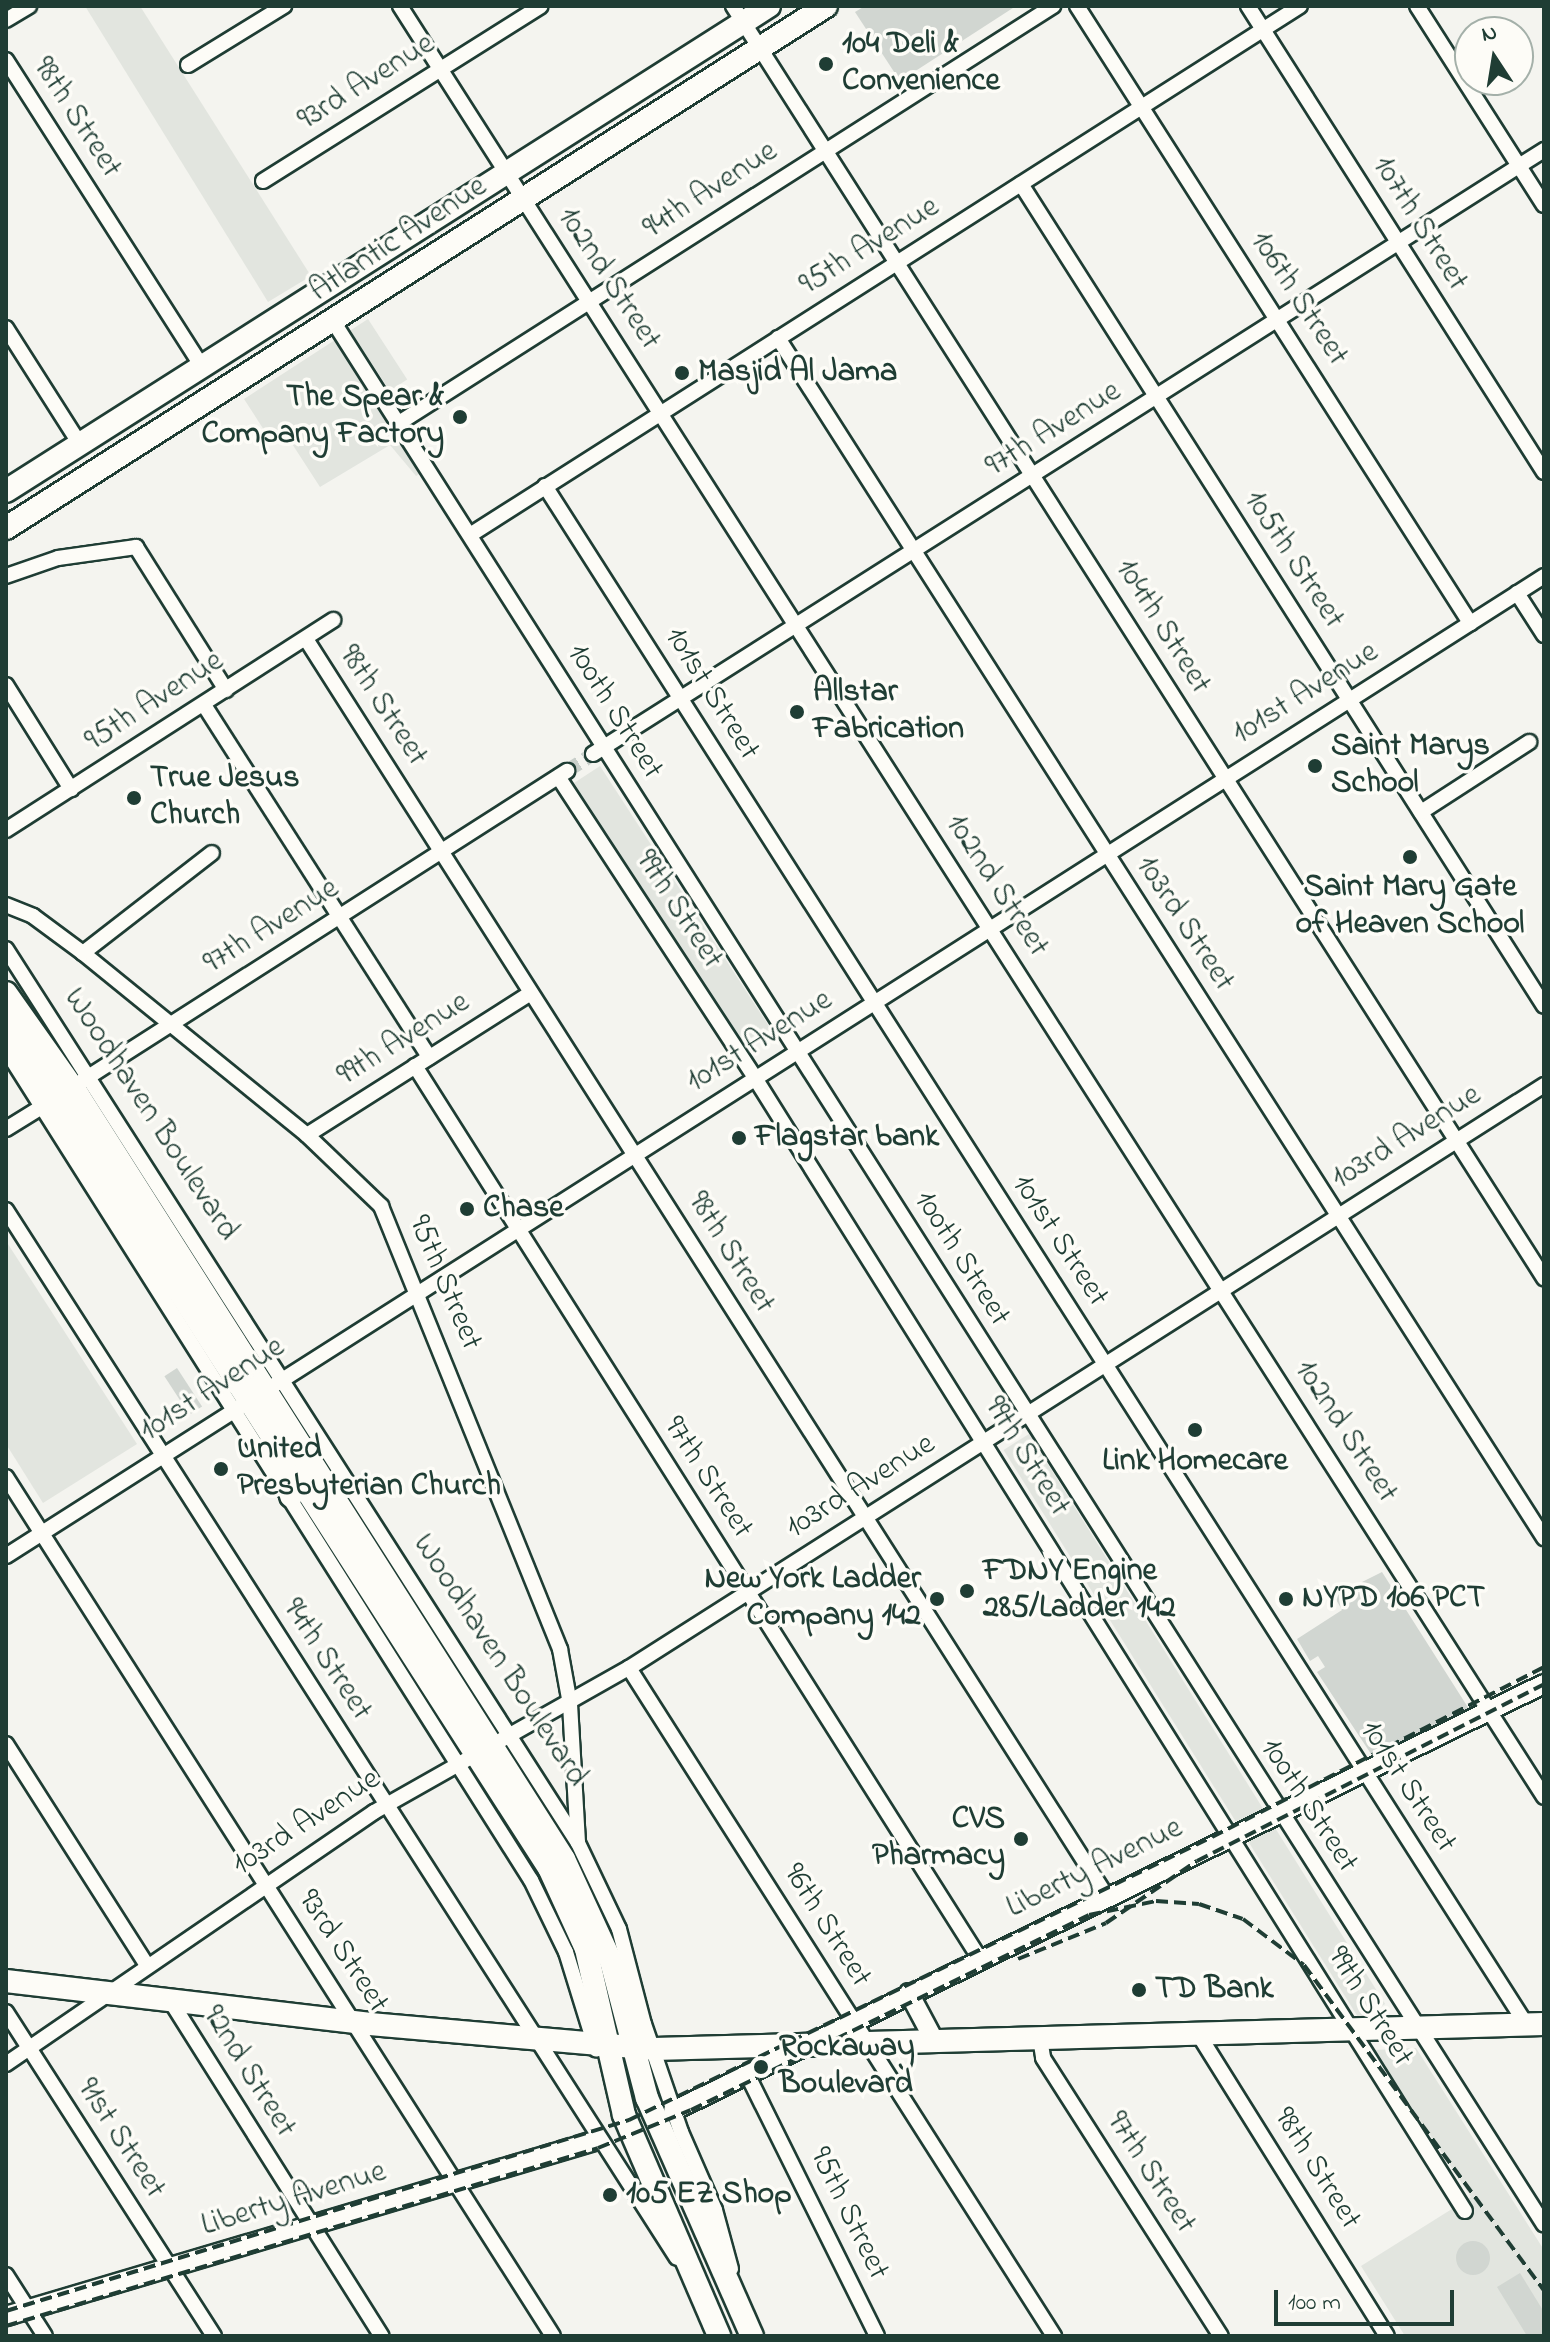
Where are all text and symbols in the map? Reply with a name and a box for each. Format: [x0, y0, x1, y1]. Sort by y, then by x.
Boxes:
north arrow [1454, 16, 1534, 96]
text: N [1479, 17, 1500, 52]
street label: 93rd Avenue [291, 26, 443, 140]
place label: 104 Deli & Convenience [842, 27, 1000, 102]
street label: 98th Street [23, 50, 129, 186]
marker: 104 Deli & Convenience [817, 55, 835, 73]
street label: 94th Avenue [637, 133, 785, 249]
street label: 107th Street [1363, 149, 1475, 299]
street label: Atlantic Avenue [303, 169, 495, 311]
street label: 95th Avenue [793, 189, 947, 305]
street label: 102nd Street [548, 200, 668, 358]
street label: 106th Street [1240, 225, 1356, 373]
place label: Masjid Al Jama [698, 354, 897, 392]
marker: Masjid Al Jama [673, 364, 691, 382]
street label: 97th Avenue [979, 373, 1129, 487]
place label: The Spear & Company Factory [201, 380, 444, 455]
marker: The Spear & Company Factory [451, 408, 469, 426]
street label: 105th Street [1234, 484, 1352, 636]
street label: 104th Street [1106, 552, 1218, 702]
street label: 101st Street [655, 620, 767, 768]
street label: 101st Avenue [1226, 634, 1386, 754]
street label: 100th Street [557, 637, 671, 787]
street label: 98th Street [329, 638, 435, 774]
street label: 95th Avenue [78, 643, 232, 761]
place label: Allstar Fabrication [813, 675, 964, 750]
marker: Allstar Fabrication [788, 703, 806, 721]
place label: Saint Marys School [1331, 729, 1490, 804]
marker: Saint Marys School [1306, 757, 1324, 775]
place label: True Jesus Church [150, 761, 300, 836]
marker: True Jesus Church [125, 789, 143, 807]
street label: 102nd Street [936, 807, 1056, 965]
street label: 99th Street [625, 843, 731, 977]
marker: Saint Mary Gate of Heaven School [1401, 848, 1419, 866]
street label: 103rd Street [1126, 849, 1242, 999]
street label: 97th Avenue [197, 870, 347, 984]
place label: Saint Mary Gate of Heaven School [1296, 870, 1524, 945]
street label: Woodhaven Boulevard [54, 981, 246, 1249]
street label: 101st Avenue [680, 982, 840, 1102]
street label: 99th Avenue [331, 984, 477, 1096]
street label: 103rd Avenue [1325, 1077, 1489, 1199]
place label: Flagstar bank [755, 1119, 939, 1157]
marker: Flagstar bank [730, 1129, 748, 1147]
street label: 101st Street [1002, 1168, 1116, 1314]
street label: 100th Street [904, 1184, 1018, 1334]
street label: 98th Street [678, 1185, 782, 1321]
place label: Chase [483, 1190, 564, 1228]
marker: Chase [458, 1200, 476, 1218]
street label: 95th Street [398, 1210, 490, 1356]
street label: 101st Avenue [133, 1329, 293, 1451]
street label: 102nd Street [1285, 1353, 1405, 1511]
street label: 99th Street [974, 1390, 1078, 1524]
street label: 97th Street [653, 1410, 761, 1546]
marker: Link Homecare [1186, 1421, 1204, 1439]
street label: 103rd Avenue [779, 1426, 943, 1548]
place label: United Presbyterian Church [237, 1432, 501, 1507]
place label: Link Homecare [1102, 1443, 1288, 1481]
marker: United Presbyterian Church [212, 1460, 230, 1478]
street label: Woodhaven Boulevard [403, 1527, 595, 1795]
place label: FDNY Engine 285/Ladder 142 [983, 1554, 1176, 1629]
place label: New York Ladder Company 142 [704, 1562, 921, 1637]
place label: NYPD 106 PCT [1302, 1580, 1485, 1618]
marker: FDNY Engine 285/Ladder 142 [958, 1582, 976, 1600]
marker: New York Ladder Company 142 [928, 1590, 946, 1608]
marker: NYPD 106 PCT [1277, 1590, 1295, 1608]
street label: 94th Street [272, 1592, 380, 1728]
street label: 101st Street [1350, 1714, 1464, 1860]
street label: 100th Street [1250, 1732, 1366, 1880]
street label: 103rd Avenue [226, 1761, 388, 1885]
place label: CVS Pharmacy [872, 1802, 1005, 1877]
street label: Liberty Avenue [1001, 1810, 1189, 1928]
marker: CVS Pharmacy [1012, 1830, 1030, 1848]
street label: 96th Street [773, 1857, 879, 1995]
street label: 93rd Street [288, 1883, 396, 2021]
street label: 99th Street [1317, 1940, 1421, 2074]
place label: TD Bank [1155, 1971, 1273, 2009]
marker: TD Bank [1130, 1981, 1148, 1999]
street label: 92nd Street [193, 1999, 303, 2145]
place label: Rockaway Boulevard [779, 2030, 915, 2105]
marker: Rockaway Boulevard [750, 2056, 772, 2078]
street label: 91st Street [67, 2072, 173, 2206]
street label: 98th Street [1264, 2101, 1368, 2237]
street label: 97th Street [1096, 2105, 1204, 2241]
street label: 95th Street [800, 2142, 896, 2286]
street label: Liberty Avenue [197, 2154, 391, 2246]
place label: 105 EZ Shop [626, 2176, 792, 2214]
marker: 105 EZ Shop [601, 2186, 619, 2204]
scale bar [1278, 2274, 1458, 2324]
text: 100 m [1288, 2286, 1341, 2321]

